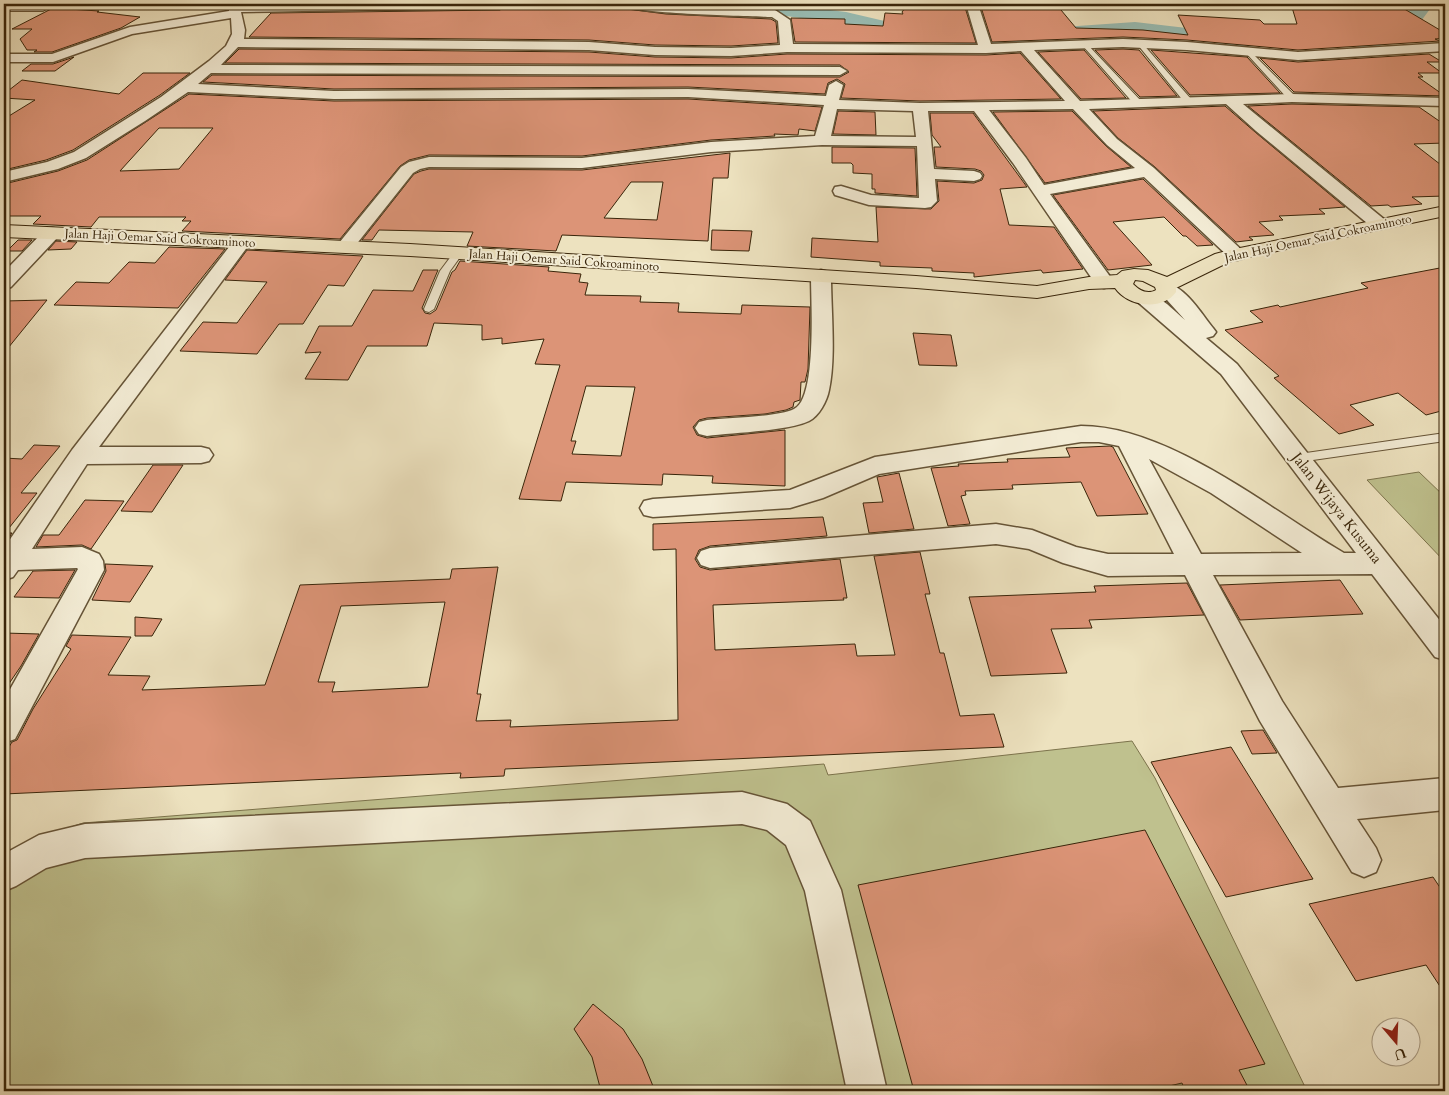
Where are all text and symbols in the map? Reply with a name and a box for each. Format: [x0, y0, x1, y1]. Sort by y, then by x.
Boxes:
street label: Jalan Haji Oemar Said Cokroaminoto [1221, 210, 1414, 266]
street label: Jalan Haji Oemar Said Cokroaminoto [62, 225, 256, 251]
street label: Jalan Haji Oemar Said Cokroaminoto [466, 245, 660, 275]
street label: Jalan Wijaya Kusuma [1286, 447, 1387, 568]
north arrow [1372, 1018, 1422, 1068]
text: U [1391, 1043, 1409, 1065]

